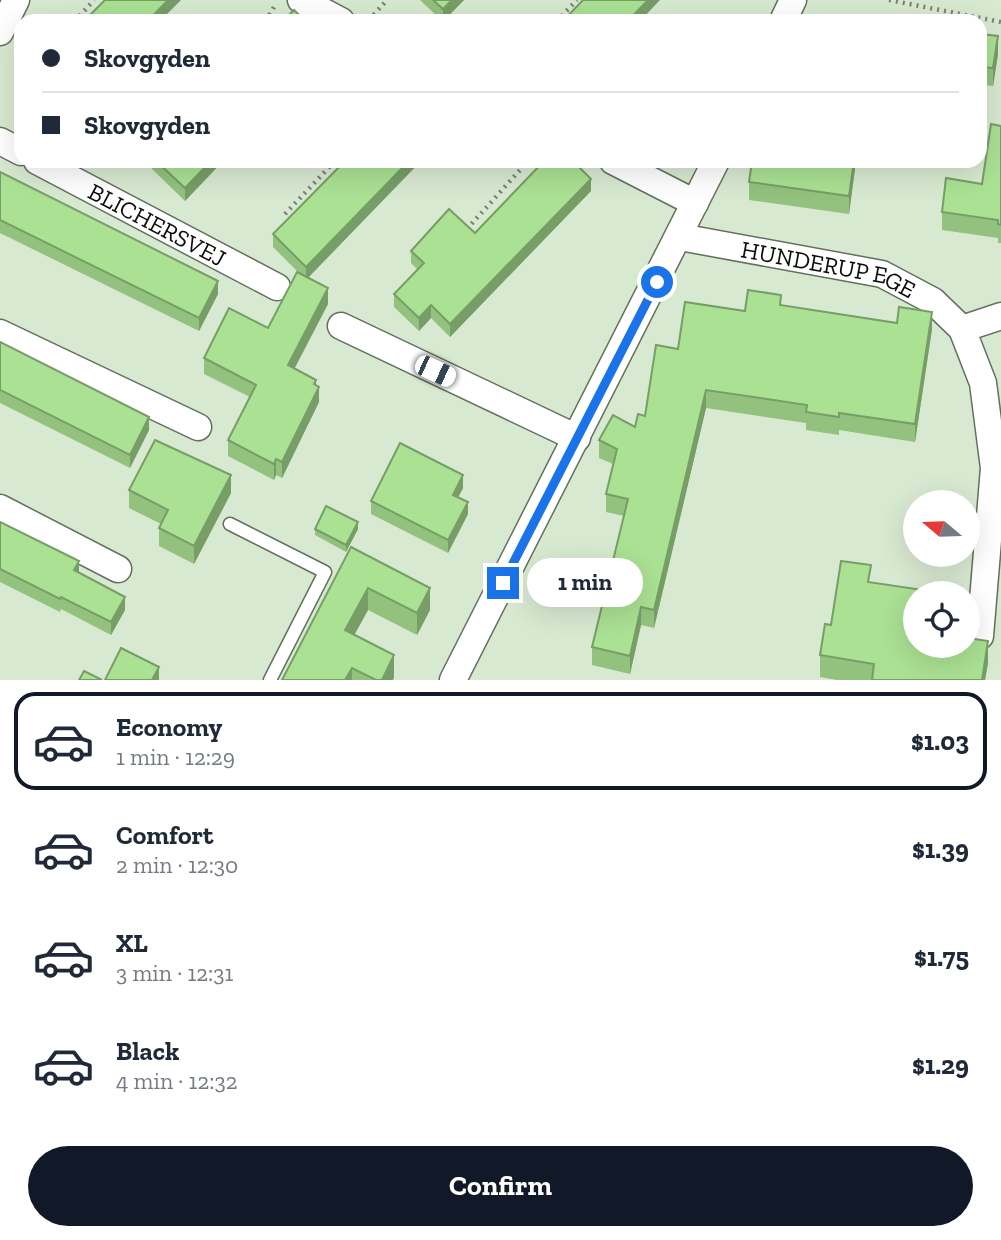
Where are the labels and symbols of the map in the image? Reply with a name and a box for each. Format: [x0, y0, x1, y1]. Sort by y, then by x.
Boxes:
street label: BLICHERSVEJ [84, 176, 231, 272]
street label: HUNDERUP EGE [739, 234, 921, 304]
route start [641, 266, 673, 298]
car [412, 353, 459, 389]
north arrow [903, 490, 980, 567]
callout: 1 min [528, 558, 643, 608]
route end [487, 567, 519, 599]

